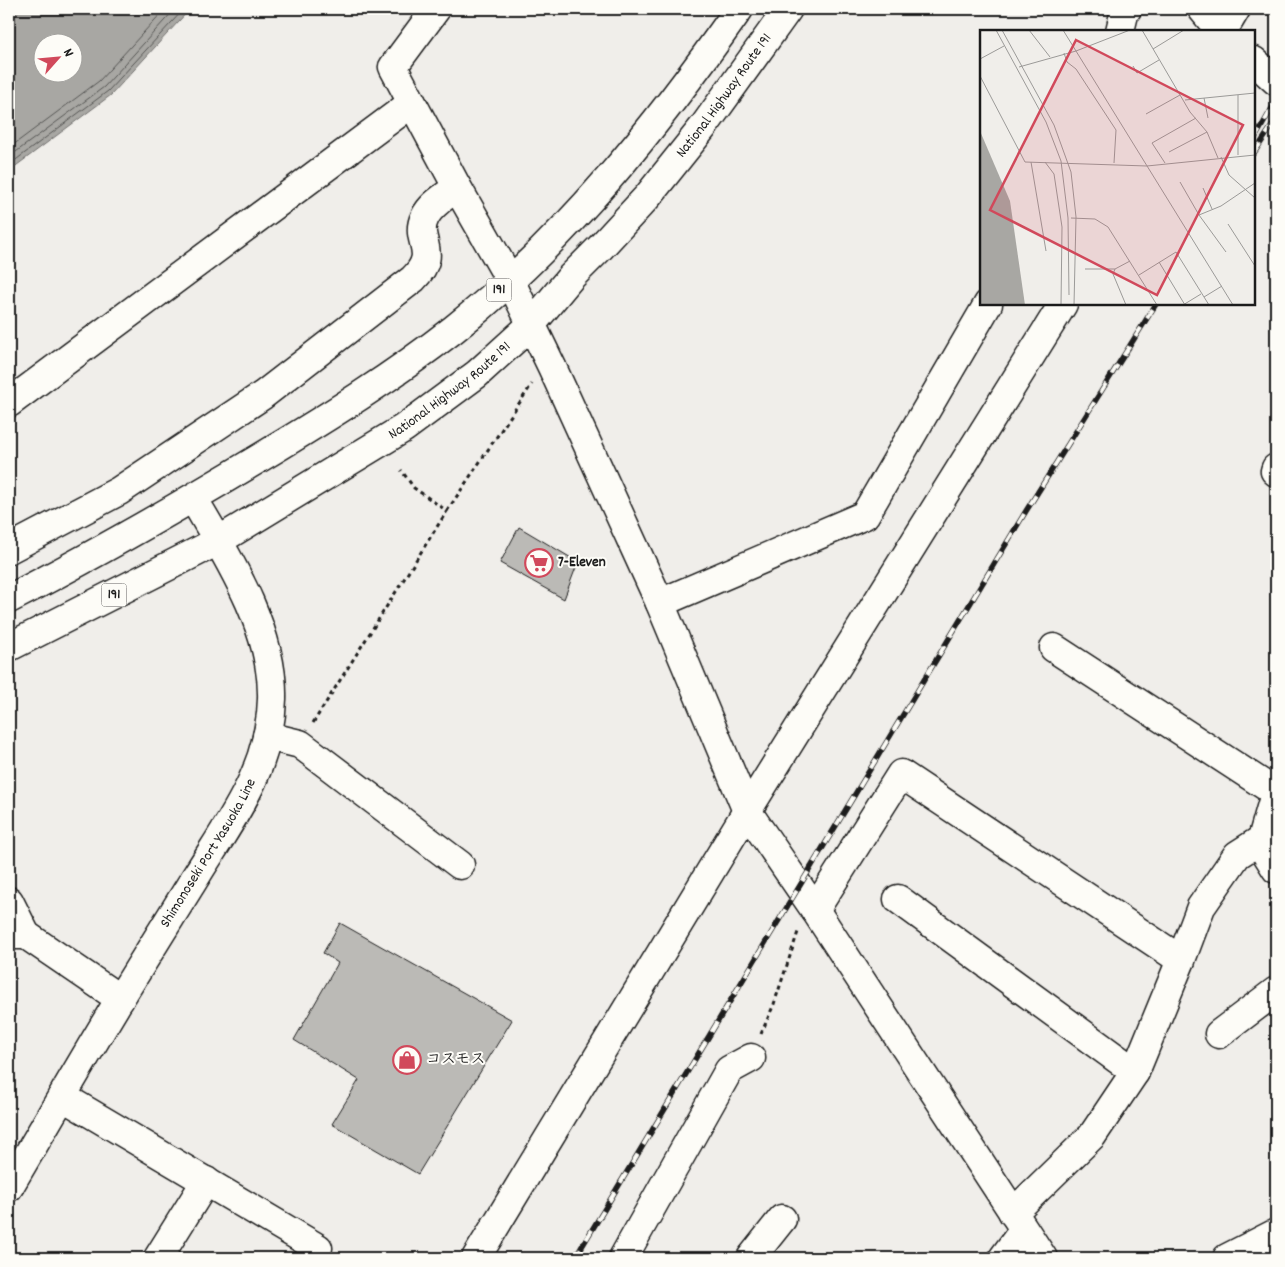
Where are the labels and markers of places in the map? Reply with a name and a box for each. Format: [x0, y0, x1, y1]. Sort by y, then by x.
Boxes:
supermarket icon: 7-Eleven [524, 548, 554, 578]
place label: 7-Eleven [558, 552, 606, 574]
shop icon: コスモス [392, 1045, 422, 1075]
place label: コスモス [426, 1049, 485, 1071]

